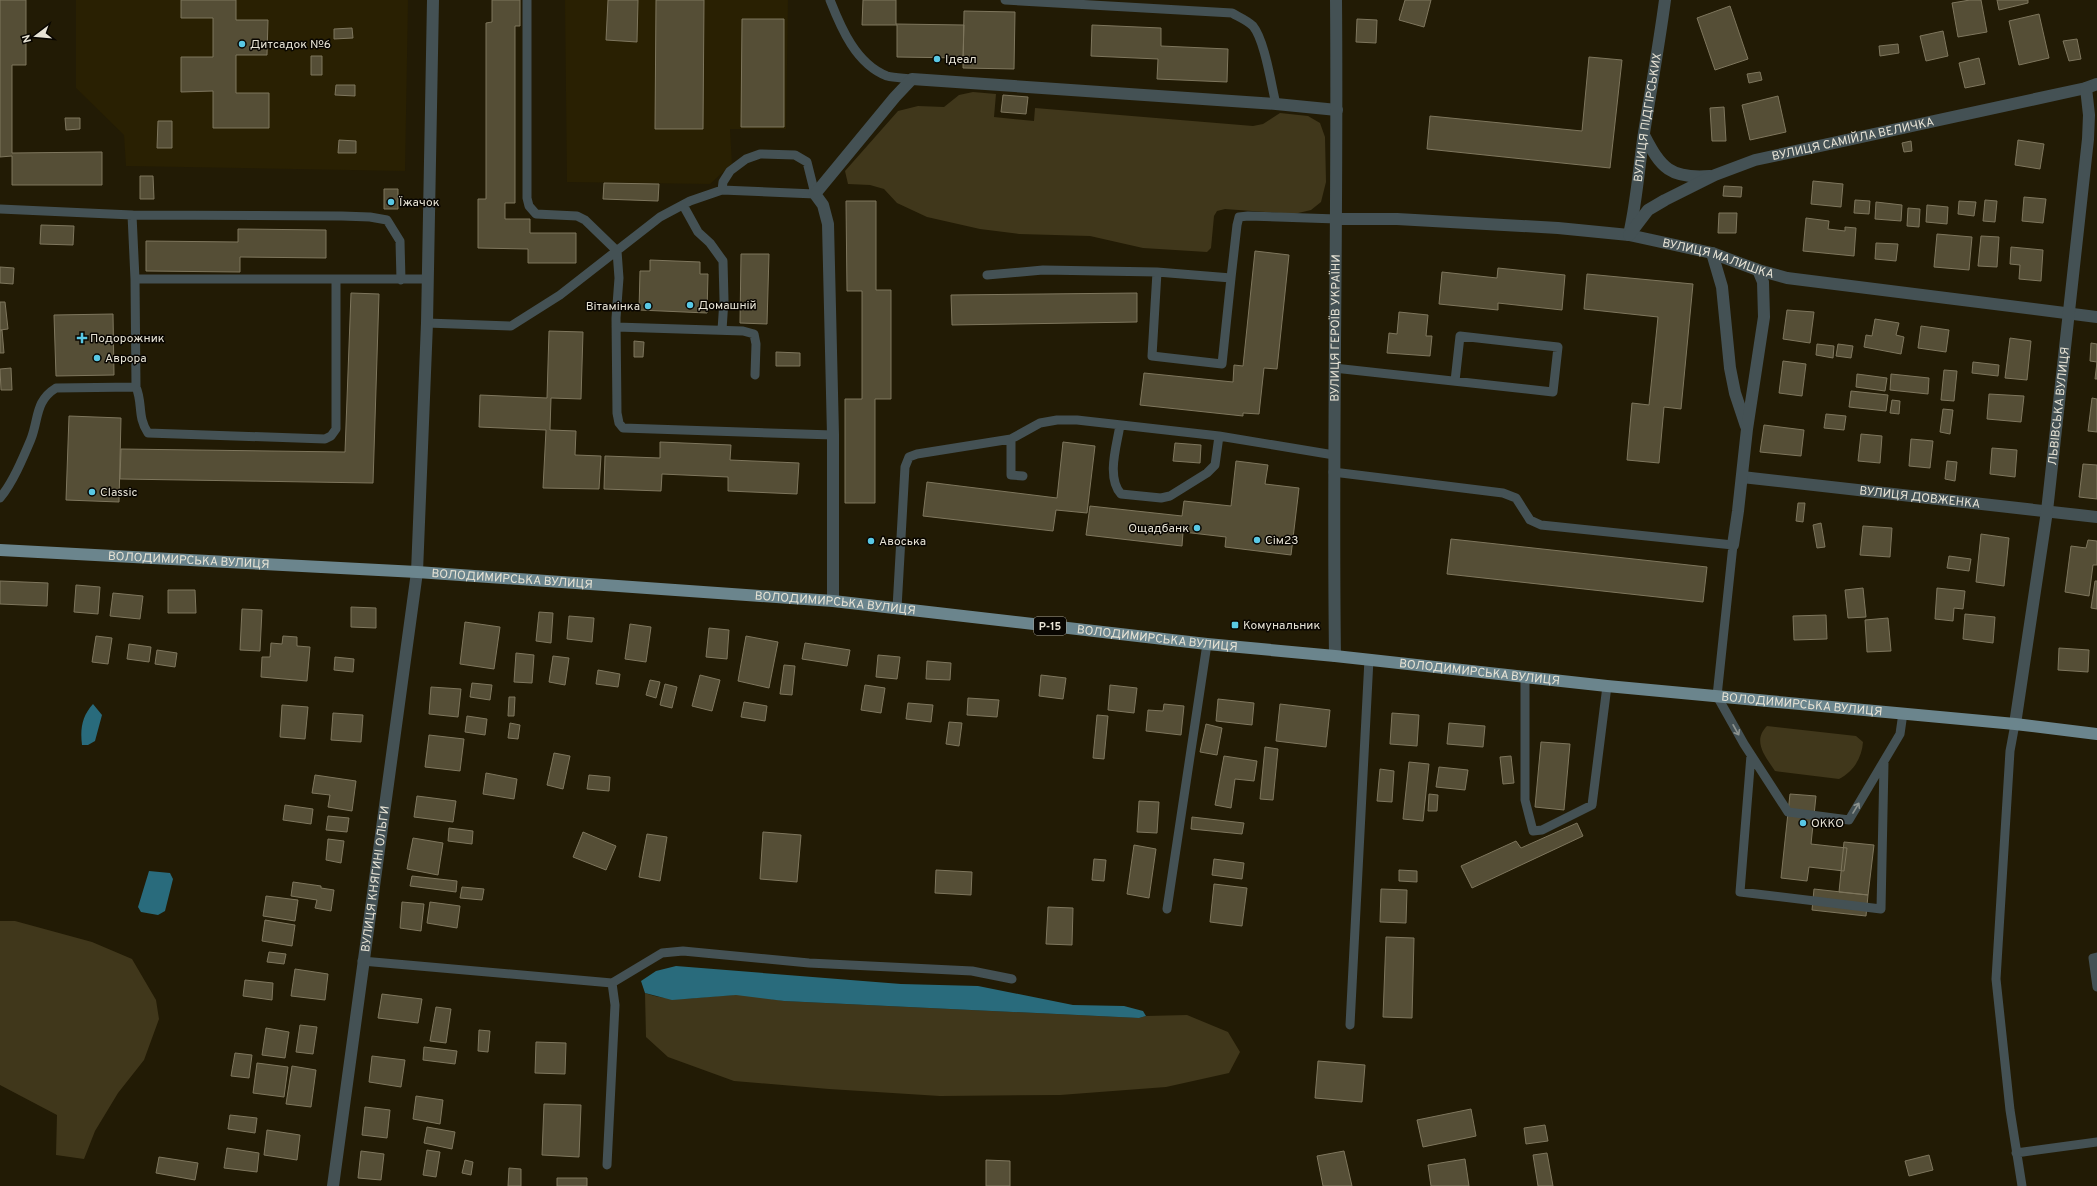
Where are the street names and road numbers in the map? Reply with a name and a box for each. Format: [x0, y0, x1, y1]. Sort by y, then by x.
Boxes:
street label: ВУЛИЦЯ ПІДГІРСЬКИХ [1631, 52, 1666, 183]
street label: ВУЛИЦЯ САМІЙЛА ВЕЛИЧКА [1771, 114, 1936, 165]
street label: ВУЛИЦЯ МАЛИШКА [1661, 235, 1776, 283]
street label: ВУЛИЦЯ ГЕРОЇВ УКРАЇНИ [1328, 254, 1345, 402]
street label: ЛЬВІВСЬКА ВУЛИЦЯ [2045, 346, 2074, 466]
street label: ВУЛИЦЯ ДОВЖЕНКА [1859, 483, 1981, 513]
street label: ВОЛОДИМИРСЬКА ВУЛИЦЯ [108, 549, 270, 573]
street label: ВОЛОДИМИРСЬКА ВУЛИЦЯ [431, 566, 593, 593]
street label: ВОЛОДИМИРСЬКА ВУЛИЦЯ [754, 589, 917, 619]
road number: Р-15 [1034, 617, 1066, 635]
street label: ВОЛОДИМИРСЬКА ВУЛИЦЯ [1076, 622, 1238, 656]
street label: ВОЛОДИМИРСЬКА ВУЛИЦЯ [1398, 656, 1561, 690]
street label: ВОЛОДИМИРСЬКА ВУЛИЦЯ [1721, 690, 1883, 721]
street label: ВУЛИЦЯ КНЯГИНІ ОЛЬГИ [358, 805, 394, 953]

